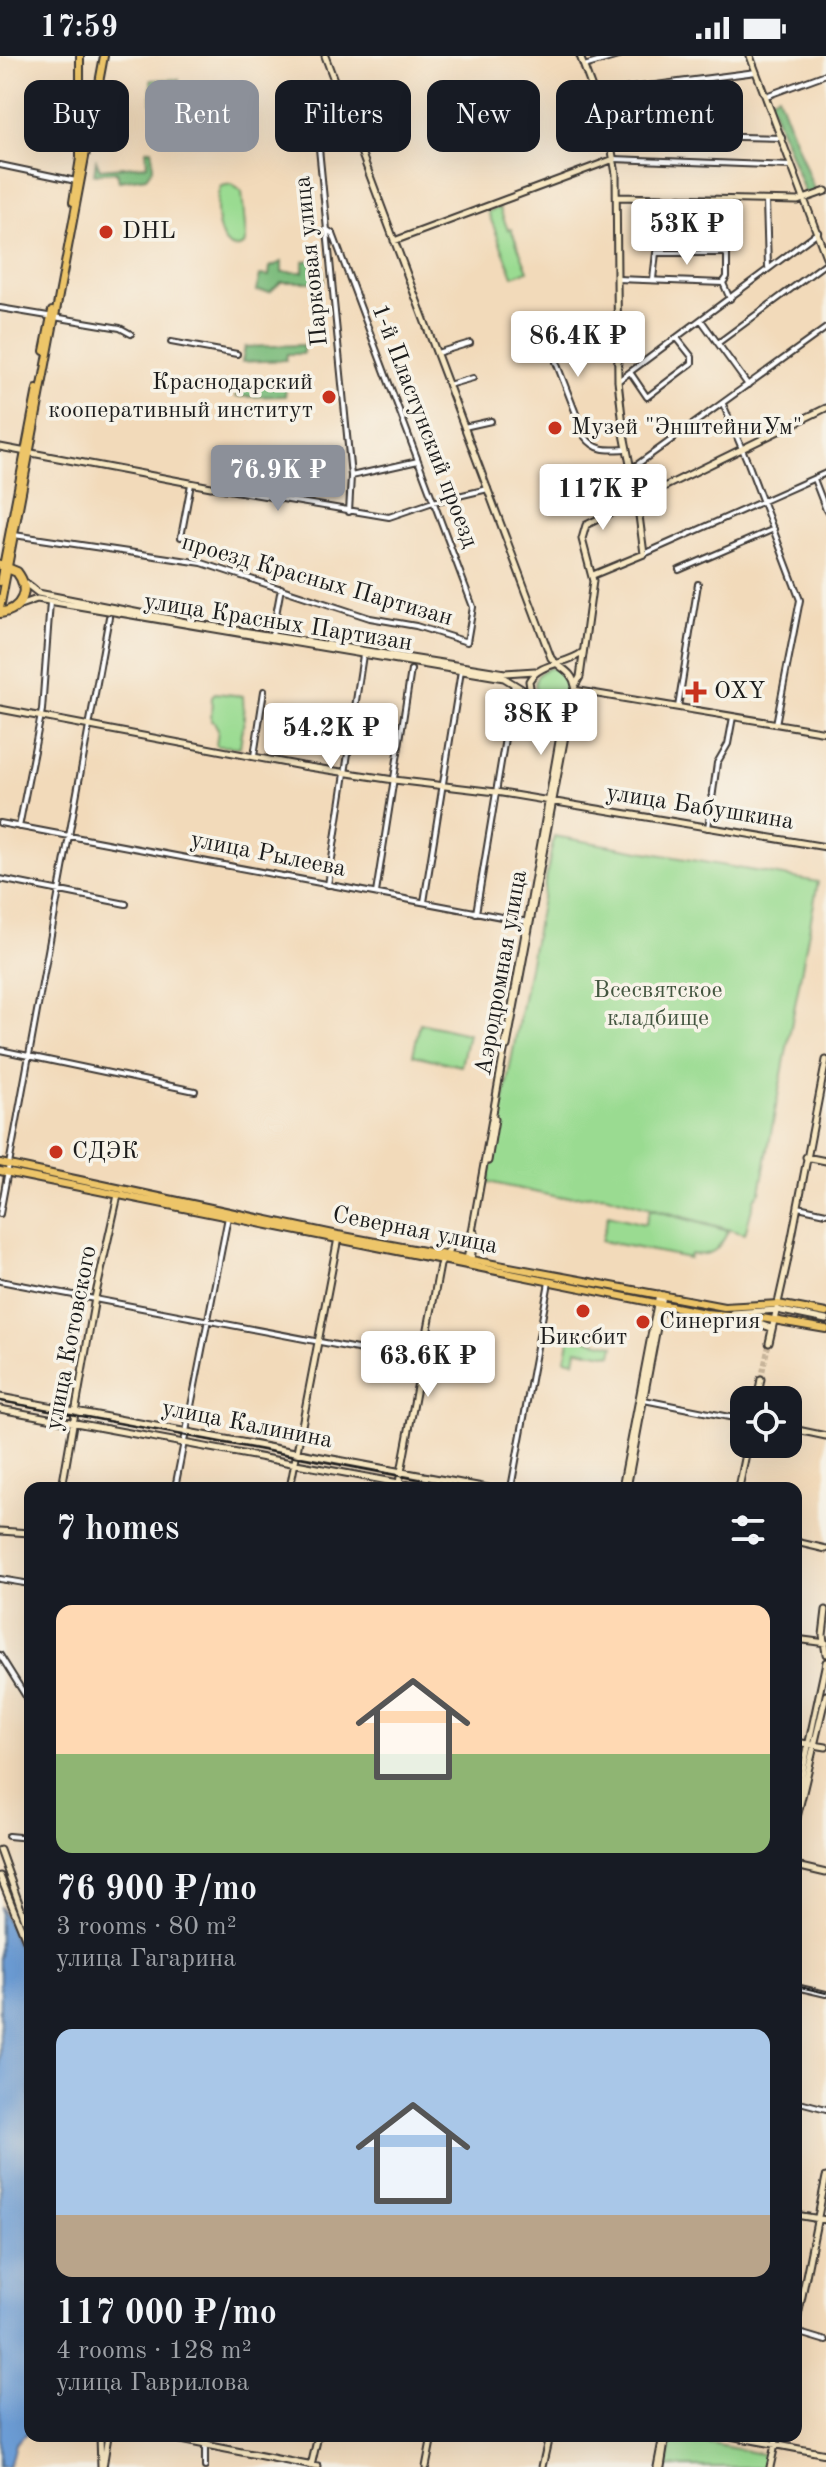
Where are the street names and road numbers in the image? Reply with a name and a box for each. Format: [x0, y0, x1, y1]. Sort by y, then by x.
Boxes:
street label: Парковая улица [291, 175, 333, 347]
street label: 1-й Пластунский проезд [366, 301, 482, 551]
street label: проезд Красных Партизан [179, 531, 455, 631]
street label: улица Красных Партизан [142, 590, 414, 656]
street label: улица Бабушкина [604, 781, 796, 835]
street label: улица Рылеева [188, 828, 348, 882]
street label: Аэродромная улица [472, 868, 532, 1078]
street label: Северная улица [330, 1203, 500, 1259]
street label: улица Котовского [42, 1244, 102, 1432]
street label: улица Калинина [160, 1397, 335, 1453]

